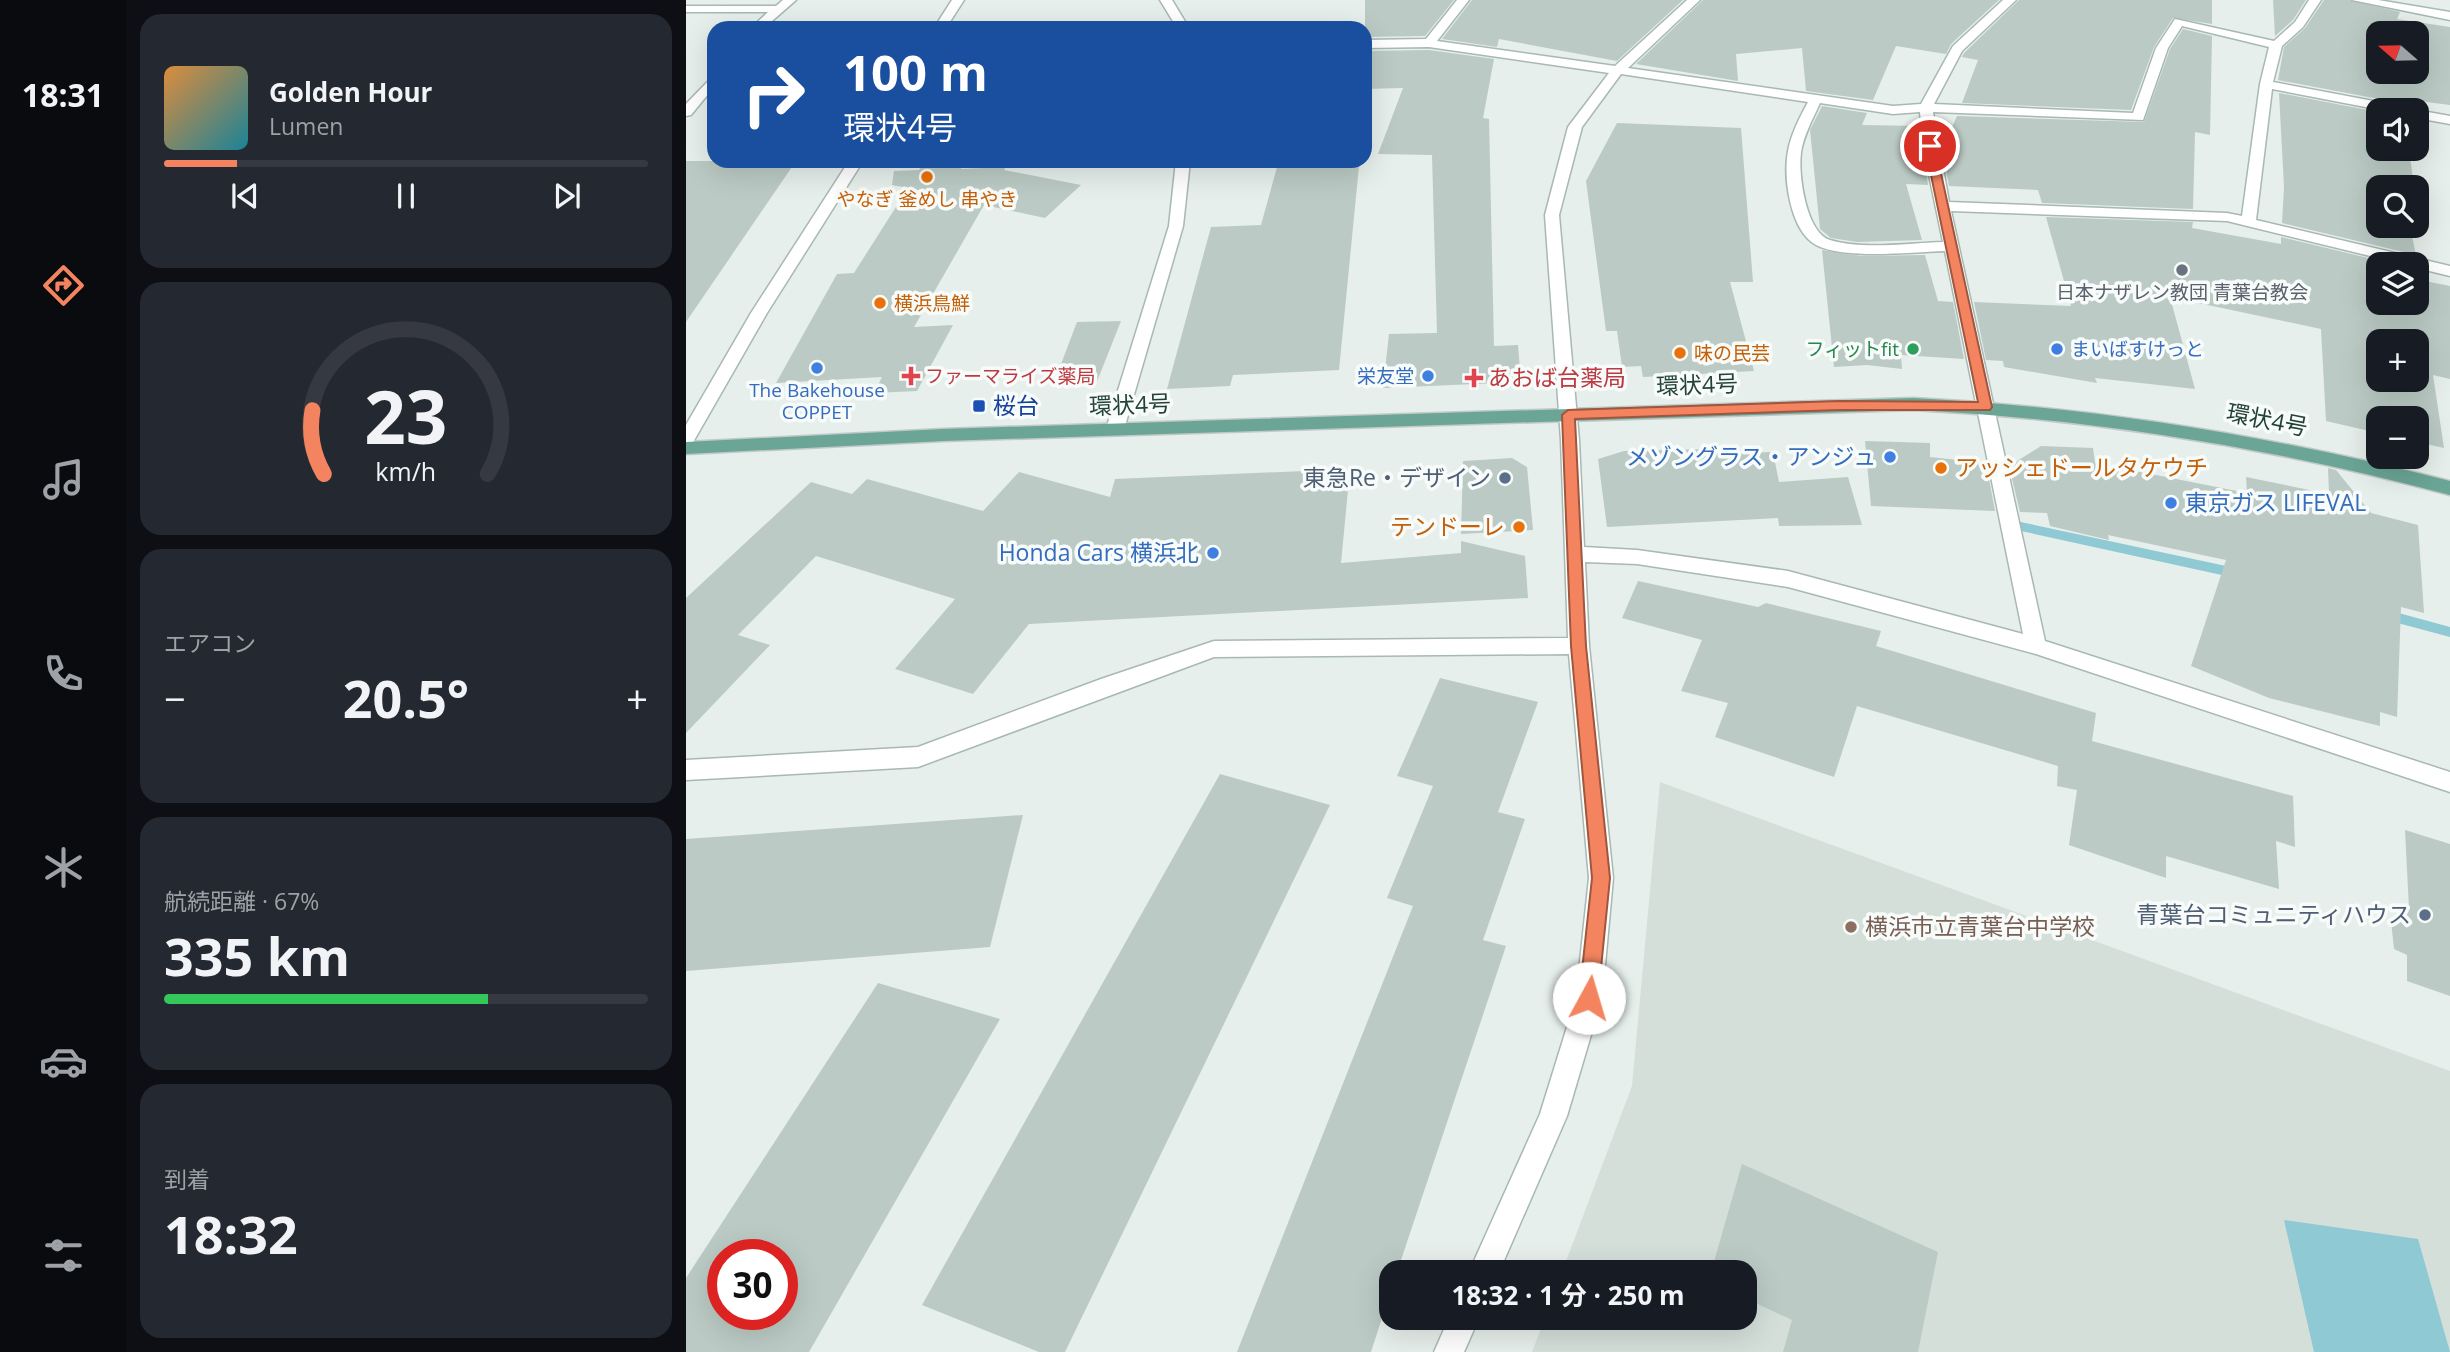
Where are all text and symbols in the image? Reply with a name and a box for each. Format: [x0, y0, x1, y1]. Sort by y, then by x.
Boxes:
north arrow [2366, 21, 2429, 84]
map controls [2366, 21, 2429, 469]
text: 100 m [843, 39, 988, 105]
icon: right [728, 49, 819, 140]
text: 18:31 [22, 73, 104, 116]
text: Golden Hour [269, 74, 432, 110]
button: sound [2366, 98, 2429, 161]
text: 環状4号 [843, 105, 957, 148]
text: Lumen [269, 110, 343, 142]
pin [1900, 116, 1960, 176]
icon: arrive [1911, 127, 1949, 165]
marker: やなぎ 釜めし 串やき [919, 169, 935, 185]
button: search [2366, 175, 2429, 238]
icon: previous [226, 177, 264, 215]
icon: pause [387, 177, 425, 215]
icon: next [548, 177, 586, 215]
place label: やなぎ 釜めし 串やき [837, 186, 1017, 212]
button: layers [2366, 252, 2429, 315]
icon: directions [39, 261, 88, 310]
marker: 日本ナザレン教団 青葉台教会 [2174, 262, 2190, 278]
place label: 日本ナザレン教団 青葉台教会 [2056, 279, 2308, 305]
place label: 横浜鳥鮮 [894, 290, 970, 316]
marker: 横浜鳥鮮 [872, 295, 888, 311]
button: + [2366, 329, 2429, 392]
place label: フィットfit [1805, 336, 1899, 362]
place label: まいばすけっと [2071, 336, 2204, 362]
place label: 味の民芸 [1694, 340, 1770, 366]
marker: フィットfit [1905, 341, 1921, 357]
marker: まいばすけっと [2049, 341, 2065, 357]
marker: 味の民芸 [1672, 345, 1688, 361]
marker: The Bakehouse COPPET [809, 360, 825, 376]
place label: あおば台薬局 [1488, 361, 1626, 393]
place label: ファーマライズ薬局 [925, 363, 1095, 389]
place label: 栄友堂 [1357, 363, 1414, 389]
text: 23 [364, 367, 448, 466]
street label: 環状4号 [1655, 367, 1739, 401]
marker: ファーマライズ薬局 [903, 368, 919, 384]
marker: 栄友堂 [1420, 368, 1436, 384]
marker: あおば台薬局 [1466, 370, 1482, 386]
place label: The Bakehouse COPPET [749, 377, 885, 425]
street label: 環状4号 [1088, 387, 1172, 421]
place label: 桜台 [993, 389, 1039, 421]
street label: 環状4号 [2224, 395, 2311, 443]
marker: 桜台 [971, 398, 987, 414]
button: − [2366, 406, 2429, 469]
place label: メゾングラス・アンジュ [1626, 440, 1876, 472]
marker: メゾングラス・アンジュ [1882, 449, 1898, 465]
place label: アッシェドールタケウチ [1955, 451, 2208, 483]
text: km/h [376, 454, 436, 488]
icon: music [39, 455, 88, 504]
marker: アッシェドールタケウチ [1933, 460, 1949, 476]
place label: 東急Re・デザイン [1303, 461, 1491, 493]
marker: 東急Re・デザイン [1497, 470, 1513, 486]
place label: 東京ガス LIFEVAL [2185, 486, 2366, 518]
marker: 東京ガス LIFEVAL [2163, 495, 2179, 511]
place label: テンドーレ [1390, 510, 1505, 542]
marker: テンドーレ [1511, 519, 1527, 535]
place label: Honda Cars 横浜北 [999, 536, 1199, 568]
marker: Honda Cars 横浜北 [1205, 545, 1221, 561]
text: エアコン [164, 627, 256, 659]
icon: phone [39, 649, 88, 698]
text: 20.5° [343, 662, 469, 733]
text: − [164, 672, 186, 724]
text: + [626, 672, 648, 724]
icon: climate [39, 843, 88, 892]
text: 航続距離 · 67% [164, 885, 319, 917]
place label: 青葉台コミュニティハウス [2136, 898, 2411, 930]
marker: 青葉台コミュニティハウス [2417, 907, 2433, 923]
place label: 横浜市立青葉台中学校 [1865, 910, 2095, 942]
marker: 横浜市立青葉台中学校 [1843, 919, 1859, 935]
text: 335 km [164, 920, 350, 991]
position arrow [1552, 961, 1626, 1035]
icon: car [39, 1037, 88, 1086]
text: 到着 [164, 1163, 210, 1195]
text: 18:32 [164, 1198, 298, 1269]
icon: filters [39, 1231, 88, 1280]
speed limit sign: 30 [707, 1239, 798, 1330]
text: 18:32 · 1 分 · 250 m [1451, 1277, 1685, 1313]

